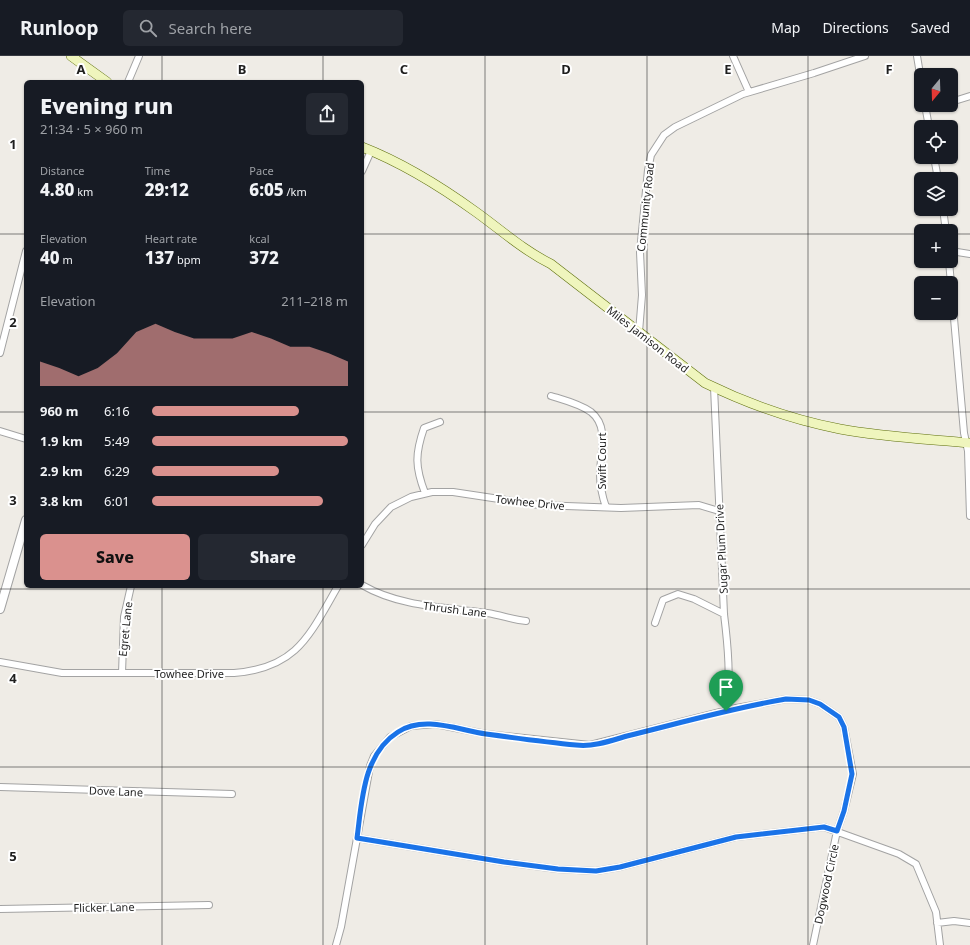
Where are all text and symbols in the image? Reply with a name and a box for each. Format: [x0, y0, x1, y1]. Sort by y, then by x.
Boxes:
search box [123, 10, 403, 46]
text: Runloop [20, 15, 99, 41]
icon: search [137, 17, 159, 39]
text: Search here [169, 18, 252, 38]
text: Map [771, 18, 800, 37]
text: Directions [822, 18, 889, 37]
text: Saved [911, 18, 950, 37]
text: A [77, 60, 86, 78]
text: B [238, 60, 246, 78]
text: C [400, 60, 408, 78]
text: D [561, 60, 571, 78]
text: E [724, 60, 732, 78]
text: F [885, 60, 893, 78]
north arrow [914, 68, 958, 112]
map controls [914, 68, 958, 320]
text: Evening run [40, 90, 173, 120]
button: share [306, 93, 348, 135]
text: 21:34 · 5 × 960 m [40, 120, 143, 138]
button: locate [914, 120, 958, 164]
text: 1 [9, 135, 17, 153]
street label: Community Road [633, 162, 657, 252]
text: Distance [40, 163, 85, 178]
text: Time [145, 163, 170, 178]
text: Pace [249, 163, 274, 178]
button: layers [914, 172, 958, 216]
text: 4.80 [40, 178, 74, 201]
text: 29:12 [145, 178, 189, 201]
text: 6:05 [249, 178, 284, 201]
text: km [74, 184, 93, 199]
text: /km [284, 184, 307, 199]
button: + [914, 224, 958, 268]
text: Elevation [40, 231, 87, 246]
text: Heart rate [145, 231, 197, 246]
text: kcal [249, 231, 270, 246]
text: 40 [40, 246, 60, 269]
text: 137 [145, 246, 174, 269]
text: 372 [249, 246, 279, 269]
text: m [60, 252, 73, 267]
text: bpm [174, 252, 201, 267]
button: − [914, 276, 958, 320]
text: Elevation [40, 292, 96, 310]
text: 211–218 m [281, 292, 348, 310]
street label: Miles Jamison Road [604, 302, 692, 376]
text: 2 [9, 313, 17, 331]
text: 960 m [40, 402, 78, 420]
text: 6:16 [104, 402, 130, 420]
text: 1.9 km [40, 432, 83, 450]
text: 5:49 [104, 432, 130, 450]
street label: Swift Court [594, 432, 609, 490]
text: 2.9 km [40, 462, 83, 480]
text: 6:29 [104, 462, 130, 480]
text: 3 [9, 491, 17, 509]
street label: Towhee Drive [495, 491, 565, 513]
text: 3.8 km [40, 492, 83, 510]
text: 6:01 [104, 492, 130, 510]
street label: Sugar Plum Drive [711, 504, 731, 594]
button: Save [40, 534, 190, 580]
button: Share [198, 534, 348, 580]
street label: Thrush Lane [422, 598, 488, 620]
street label: Egret Lane [115, 601, 135, 657]
street label: Towhee Drive [154, 666, 224, 681]
text: 4 [9, 669, 17, 687]
pin [709, 670, 743, 711]
icon: arrive [715, 676, 737, 698]
street label: Dove Lane [89, 783, 143, 799]
street label: Dogwood Circle [810, 843, 842, 925]
text: 5 [9, 847, 17, 865]
street label: Flicker Lane [73, 899, 135, 915]

